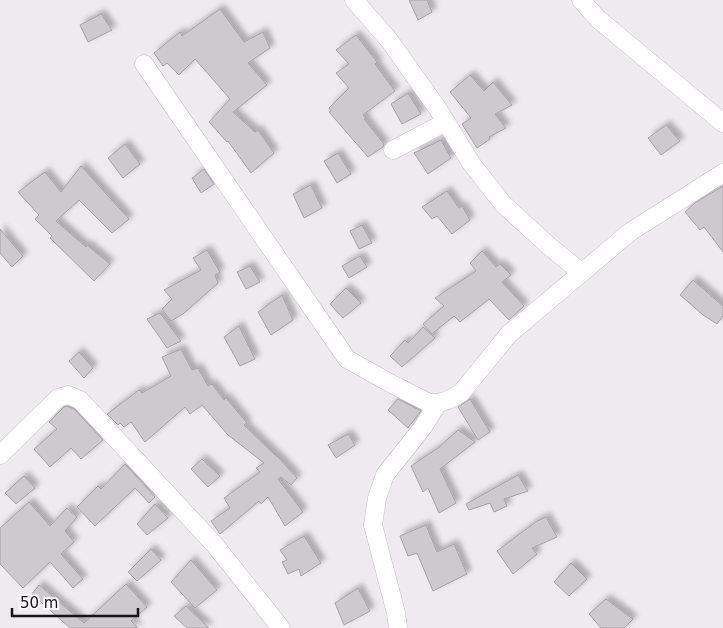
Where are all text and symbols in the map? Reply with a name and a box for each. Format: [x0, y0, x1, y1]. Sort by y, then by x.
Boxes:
scale bar [12, 586, 139, 618]
text: 50 m [20, 594, 58, 612]

